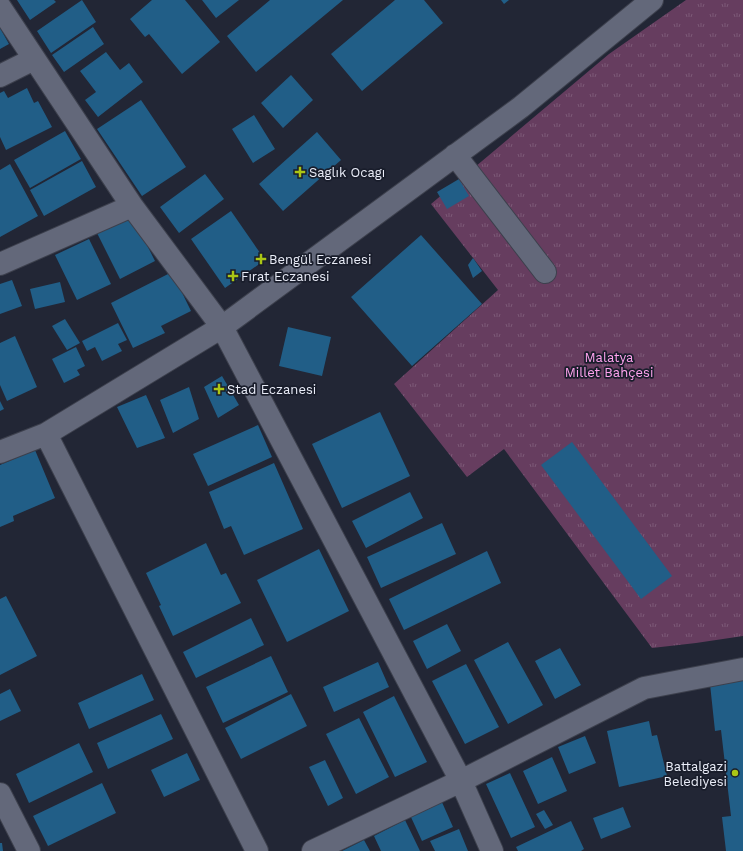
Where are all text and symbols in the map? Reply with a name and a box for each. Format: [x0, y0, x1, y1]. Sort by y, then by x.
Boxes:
place label: Saglık Ocagı [309, 165, 385, 180]
marker: Saglık Ocagı [294, 166, 306, 178]
place label: Bengül Eczanesi [269, 252, 371, 267]
marker: Bengül Eczanesi [256, 254, 266, 264]
place label: Fırat Eczanesi [241, 269, 329, 284]
marker: Fırat Eczanesi [228, 271, 238, 281]
park label: Malatya Millet Bahçesi [565, 350, 653, 380]
place label: Stad Eczanesi [227, 382, 316, 397]
marker: Stad Eczanesi [214, 384, 224, 394]
place label: Battalgazi Belediyesi [663, 759, 727, 789]
marker: Battalgazi Belediyesi [730, 768, 740, 778]

